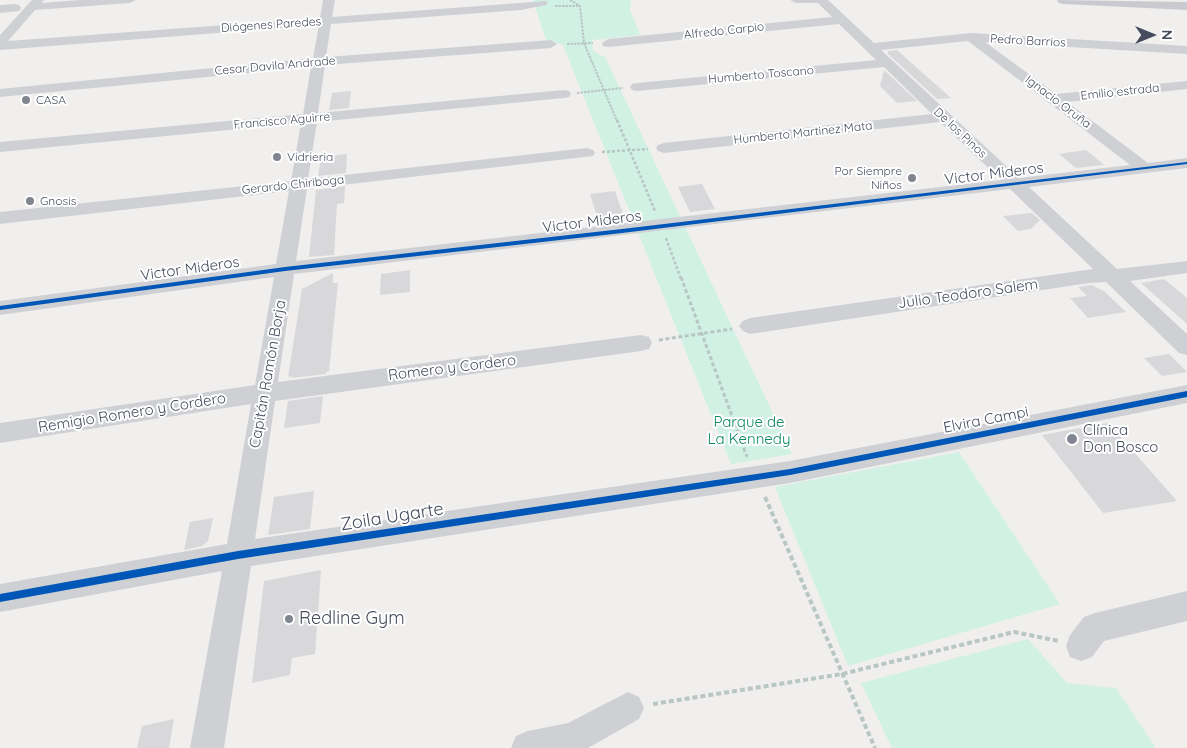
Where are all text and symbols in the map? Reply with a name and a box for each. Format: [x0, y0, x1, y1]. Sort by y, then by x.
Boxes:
north arrow [1127, 10, 1177, 60]
street label: Diógenes Paredes [220, 14, 322, 36]
street label: Alfredo Carpio [683, 20, 765, 42]
text: N [1158, 30, 1176, 40]
street label: Pedro Barrios [990, 32, 1066, 50]
street label: Cesar Davila Andrade [214, 54, 336, 78]
street label: Humberto Toscano [708, 63, 814, 87]
street label: Ignacio Oruña [1022, 73, 1094, 131]
street label: Emilio estrada [1080, 81, 1160, 103]
place label: CASA [36, 93, 66, 107]
marker: CASA [20, 94, 32, 106]
street label: De los Pinos [931, 105, 989, 161]
street label: Francisco Aguirre [233, 110, 331, 132]
street label: Humberto Martinez Mata [733, 119, 873, 147]
place label: Vidrieria [287, 150, 333, 164]
marker: Vidrieria [271, 151, 283, 163]
street label: Victor Mideros [943, 159, 1045, 189]
place label: Por Siempre Niños [834, 164, 902, 192]
street label: Gerardo Chiriboga [241, 172, 345, 198]
marker: Por Siempre Niños [906, 172, 918, 184]
place label: Gnosis [40, 194, 76, 208]
marker: Gnosis [24, 195, 36, 207]
street label: Victor Mideros [541, 207, 643, 237]
street label: Victor Mideros [139, 253, 241, 285]
street label: Julio Teodoro Salem [897, 275, 1039, 313]
street label: Capitán Ramón Borja [246, 298, 290, 450]
street label: Romero y Cordero [387, 351, 517, 385]
street label: Remigio Romero y Cordero [37, 389, 227, 437]
street label: Elvira Campi [942, 403, 1030, 437]
park label: Parque de La Kennedy [708, 413, 790, 448]
place label: Clínica Don Bosco [1083, 421, 1158, 456]
marker: Clínica Don Bosco [1065, 432, 1079, 446]
street label: Zoila Ugarte [339, 498, 445, 536]
place label: Redline Gym [299, 608, 405, 630]
marker: Redline Gym [283, 613, 295, 625]

